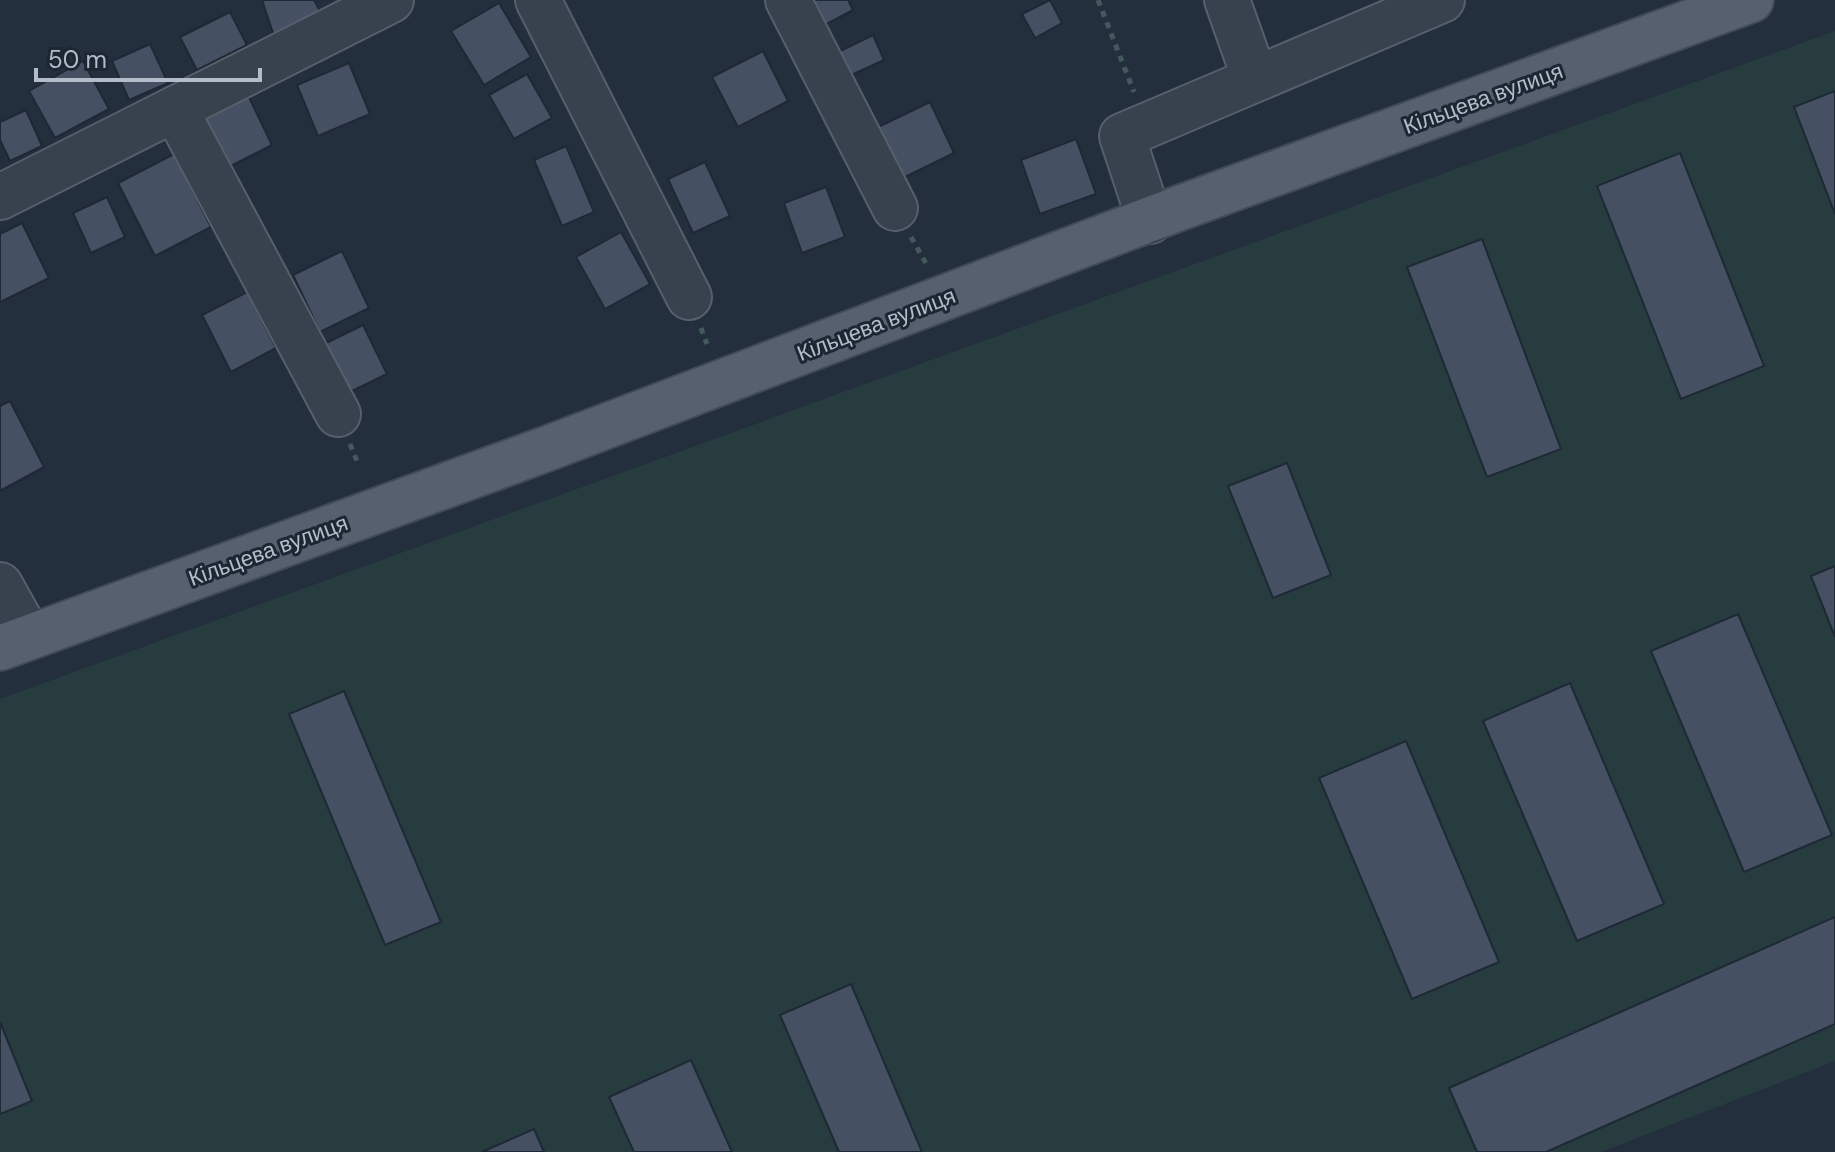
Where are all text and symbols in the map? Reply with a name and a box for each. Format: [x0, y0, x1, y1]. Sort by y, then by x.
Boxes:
scale bar [36, 32, 260, 82]
text: 50 m [48, 44, 107, 75]
street label: Кільцева вулиця [1400, 56, 1567, 141]
street label: Кільцева вулиця [793, 281, 960, 368]
street label: Кільцева вулиця [185, 508, 352, 593]

